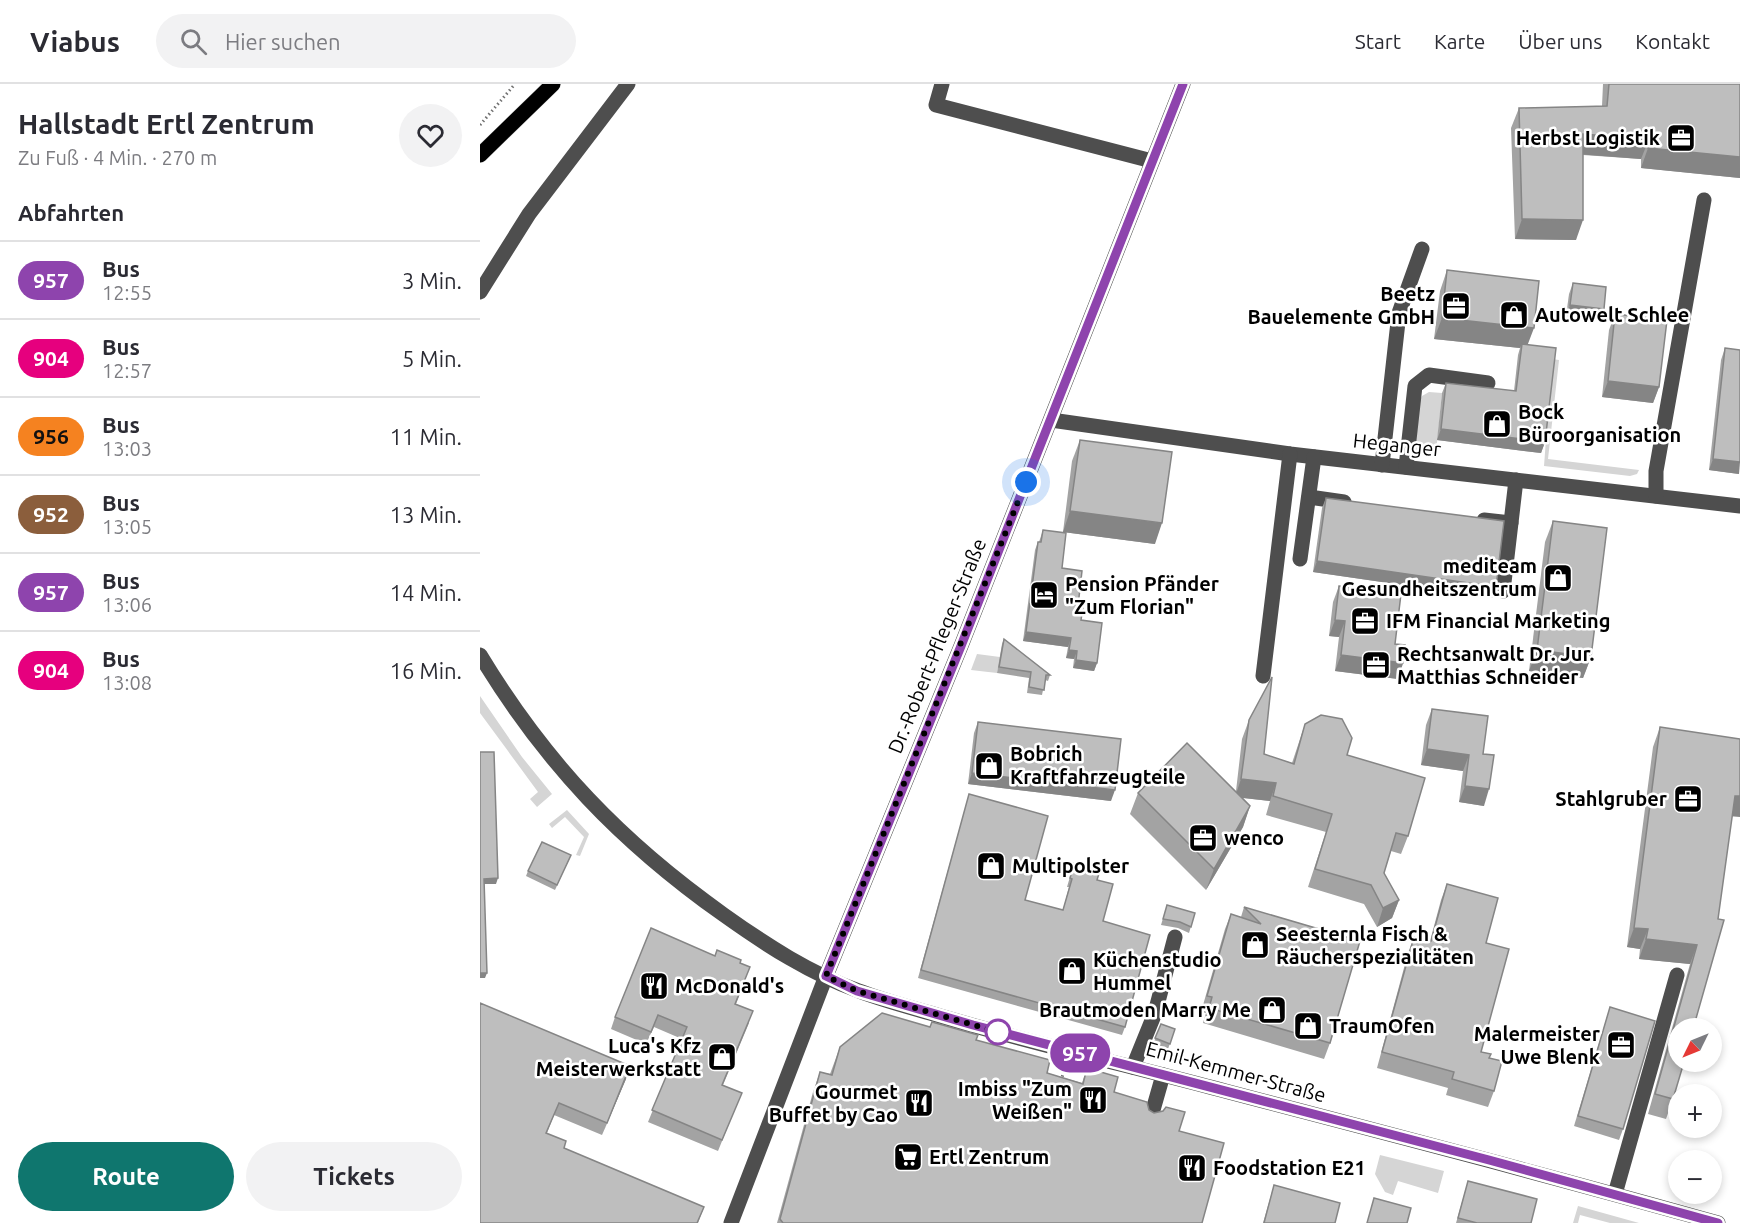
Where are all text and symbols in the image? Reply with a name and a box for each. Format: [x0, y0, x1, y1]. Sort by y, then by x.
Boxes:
search box [156, 14, 576, 68]
icon: search [177, 25, 210, 58]
text: Viabus [30, 26, 120, 57]
text: Hier suchen [225, 29, 341, 54]
text: Start [1355, 29, 1401, 53]
text: Karte [1434, 29, 1485, 53]
text: Über uns [1518, 29, 1602, 53]
text: Kontakt [1635, 29, 1710, 53]
button: heart [399, 104, 462, 167]
text: Hallstadt Ertl Zentrum [18, 108, 315, 139]
office icon: Herbst Logistik [1665, 122, 1697, 154]
place label: Herbst Logistik [1516, 126, 1660, 149]
text: Zu Fuß · 4 Min. · 270 m [18, 146, 217, 169]
text: Abfahrten [18, 200, 124, 225]
text: Bus [102, 256, 140, 281]
text: 957 [33, 268, 69, 292]
text: 3 Min. [402, 268, 462, 293]
text: 12:55 [102, 281, 152, 304]
place label: Beetz Bauelemente GmbH [1247, 282, 1435, 328]
office icon: Beetz Bauelemente GmbH [1440, 290, 1472, 322]
shop icon: Autowelt Schlee [1498, 299, 1530, 331]
place label: Autowelt Schlee [1535, 303, 1689, 326]
text: Bus [102, 334, 140, 359]
text: 904 [33, 346, 69, 370]
text: 5 Min. [402, 346, 462, 371]
text: 12:57 [102, 359, 152, 382]
place label: Bock Büroorganisation [1518, 400, 1681, 446]
shop icon: Bock Büroorganisation [1481, 408, 1513, 440]
text: Bus [102, 412, 140, 437]
text: 956 [33, 424, 69, 448]
text: 11 Min. [390, 424, 462, 449]
street label: Heganger [1352, 428, 1443, 461]
text: 13:03 [102, 437, 152, 460]
your location [1011, 467, 1041, 497]
text: Bus [102, 490, 140, 515]
text: 952 [33, 502, 69, 526]
text: 13 Min. [390, 502, 462, 527]
text: 13:05 [102, 515, 152, 538]
street label: Dr.-Robert-Pfleger-Straße [883, 535, 990, 757]
place label: mediteam Gesundheitszentrum [1342, 554, 1537, 600]
shop icon: mediteam Gesundheitszentrum [1542, 562, 1574, 594]
text: Bus [102, 568, 140, 593]
place label: Pension Pfänder "Zum Florian" [1065, 572, 1220, 618]
hotel icon: Pension Pfänder "Zum Florian" [1028, 579, 1060, 611]
text: 957 [33, 580, 69, 604]
text: 14 Min. [390, 580, 462, 605]
text: 13:06 [102, 593, 152, 616]
office icon: IFM Financial Marketing [1349, 605, 1381, 637]
place label: IFM Financial Marketing [1386, 609, 1611, 632]
place label: Rechtsanwalt Dr. Jur. Matthias Schneider [1397, 642, 1595, 688]
text: Bus [102, 646, 140, 671]
office icon: Rechtsanwalt Dr. Jur. Matthias Schneider [1360, 649, 1392, 681]
text: 904 [33, 658, 69, 682]
text: 16 Min. [390, 658, 462, 683]
text: 13:08 [102, 671, 152, 694]
place label: Bobrich Kraftfahrzeugteile [1010, 742, 1186, 788]
shop icon: Bobrich Kraftfahrzeugteile [973, 750, 1005, 782]
office icon: Stahlgruber [1672, 783, 1704, 815]
place label: Stahlgruber [1555, 787, 1668, 810]
office icon: wenco [1187, 822, 1219, 854]
place label: wenco [1224, 826, 1284, 849]
shop icon: Multipolster [975, 850, 1007, 882]
place label: Multipolster [1012, 854, 1130, 877]
place label: Seesternla Fisch & Räucherspezialitäten [1276, 922, 1474, 968]
shop icon: Seesternla Fisch & Räucherspezialitäten [1239, 929, 1271, 961]
place label: Küchenstudio Hummel [1093, 948, 1222, 994]
shop icon: Küchenstudio Hummel [1056, 955, 1088, 987]
restaurant icon: McDonald's [638, 970, 670, 1002]
place label: McDonald's [675, 974, 784, 997]
shop icon: Brautmoden Marry Me [1256, 994, 1288, 1026]
place label: Brautmoden Marry Me [1039, 998, 1251, 1021]
shop icon: TraumOfen [1292, 1010, 1324, 1042]
place label: TraumOfen [1329, 1014, 1435, 1037]
north arrow [1668, 1018, 1722, 1072]
map controls [1668, 1018, 1722, 1204]
unlabelled marker [985, 1019, 1011, 1045]
place label: Malermeister Uwe Blenk [1474, 1022, 1601, 1068]
office icon: Malermeister Uwe Blenk [1605, 1029, 1637, 1061]
place label: Luca's Kfz Meisterwerkstatt [536, 1034, 701, 1080]
line badge: 957 [1046, 1034, 1114, 1072]
street label: Emil-Kemmer-Straße [1144, 1036, 1329, 1107]
shop icon: Luca's Kfz Meisterwerkstatt [706, 1041, 738, 1073]
text: 957 [1062, 1041, 1098, 1065]
place label: Imbiss "Zum Weißen" [958, 1077, 1072, 1123]
place label: Gourmet Buffet by Cao [769, 1080, 898, 1126]
restaurant icon: Imbiss "Zum Weißen" [1077, 1084, 1109, 1116]
button: + [1668, 1084, 1722, 1138]
restaurant icon: Gourmet Buffet by Cao [903, 1087, 935, 1119]
supermarket icon: Ertl Zentrum [892, 1141, 924, 1173]
button: Route [18, 1142, 234, 1211]
button: Tickets [246, 1142, 462, 1211]
place label: Ertl Zentrum [929, 1145, 1049, 1168]
button: − [1668, 1150, 1722, 1204]
restaurant icon: Foodstation E21 [1176, 1152, 1208, 1184]
place label: Foodstation E21 [1213, 1156, 1366, 1179]

